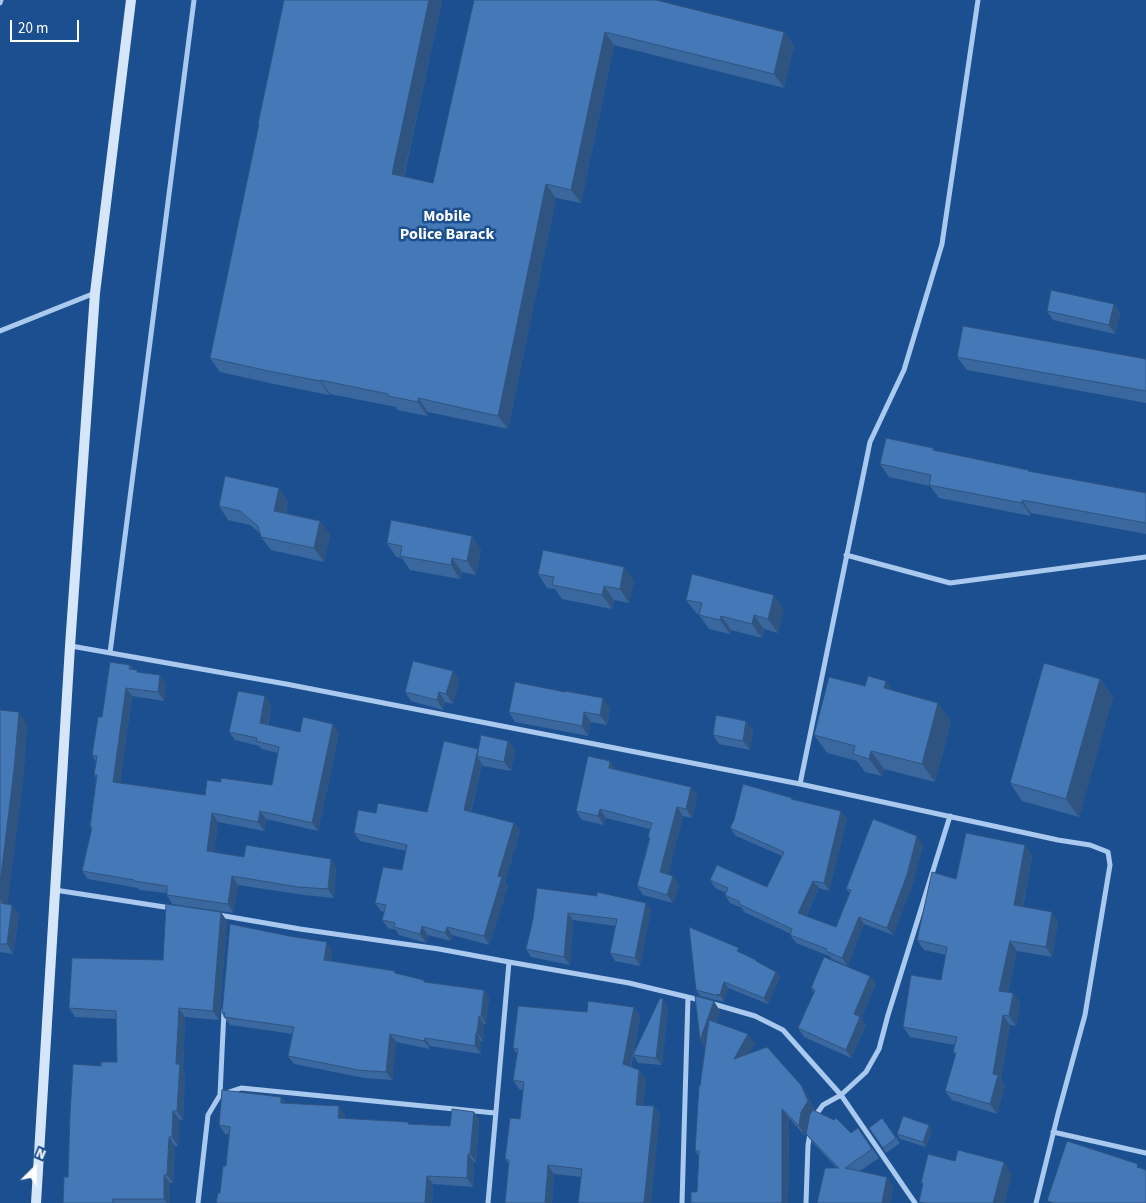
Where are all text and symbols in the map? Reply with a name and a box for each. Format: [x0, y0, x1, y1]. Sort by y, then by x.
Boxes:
scale bar [12, 10, 81, 42]
text: 20 m [18, 18, 48, 39]
district label: Mobile Police Barack [400, 207, 494, 245]
north arrow [10, 1143, 60, 1193]
text: N [33, 1143, 49, 1165]

